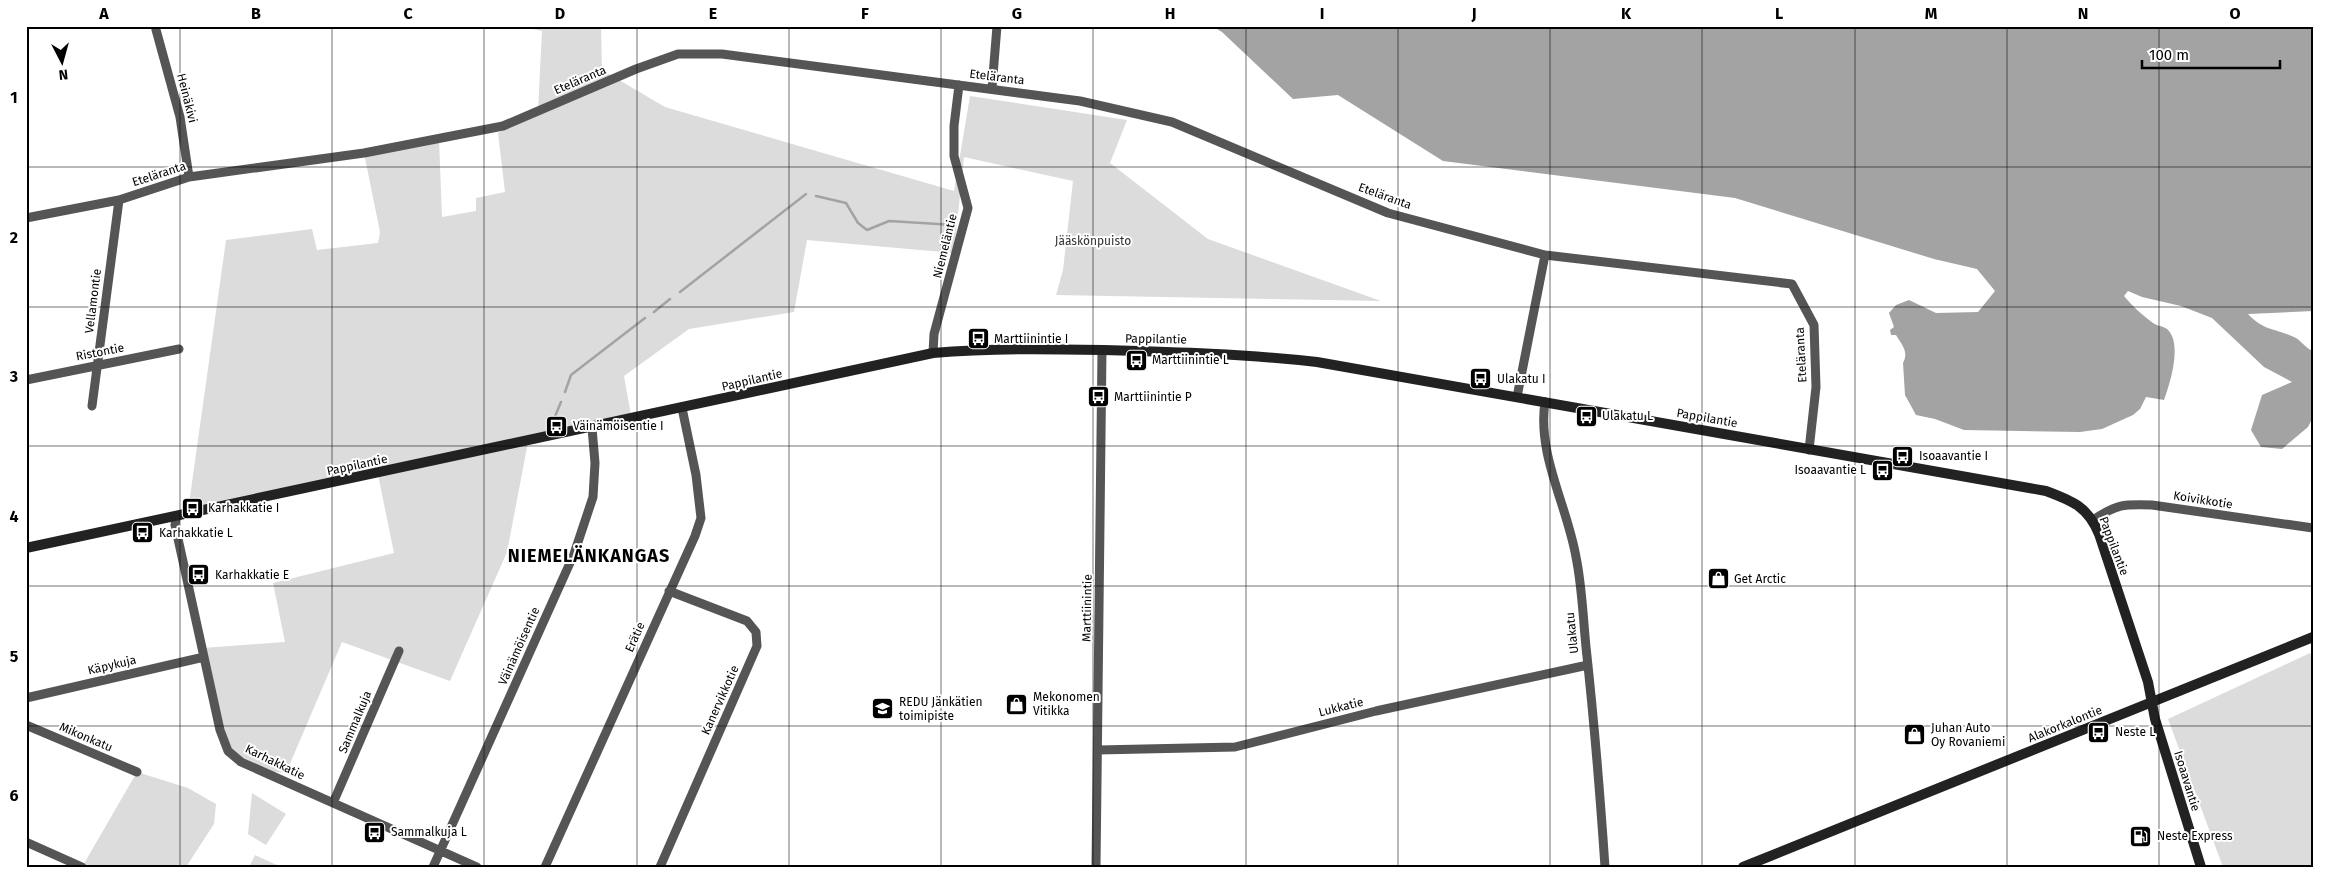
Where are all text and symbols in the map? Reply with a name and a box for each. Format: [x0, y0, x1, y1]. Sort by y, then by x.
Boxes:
text: A [98, 4, 109, 23]
text: B [251, 4, 261, 23]
text: C [403, 4, 413, 23]
text: D [555, 4, 565, 23]
text: E [709, 4, 717, 23]
text: F [861, 4, 869, 23]
text: G [1012, 4, 1022, 23]
text: H [1165, 4, 1175, 23]
text: I [1320, 4, 1324, 23]
text: J [1470, 4, 1477, 23]
text: K [1621, 4, 1632, 23]
text: L [1775, 4, 1783, 23]
text: M [1925, 4, 1938, 23]
text: N [2078, 4, 2088, 23]
text: O [2229, 4, 2241, 23]
north arrow [38, 38, 88, 88]
scale bar [2142, 38, 2279, 70]
text: 100 m [2149, 46, 2189, 64]
street label: Eteläranta [552, 63, 608, 97]
text: N [58, 65, 69, 83]
street label: Eteläranta [969, 67, 1025, 87]
street label: Heinäkivi [174, 72, 200, 124]
text: 1 [10, 88, 18, 107]
street label: Eteläranta [130, 159, 188, 189]
street label: Eteläranta [1357, 180, 1413, 212]
street label: Niemeläntie [930, 212, 960, 280]
text: 2 [10, 228, 18, 247]
park label: Jääskönpuisto [1055, 234, 1131, 248]
street label: Vellamontie [82, 268, 104, 334]
bus stop icon: Marttiinintie I [966, 327, 990, 351]
street label: Eteläranta [1793, 327, 1809, 383]
street label: Pappilantie [1125, 331, 1187, 347]
place label: Marttiinintie I [994, 332, 1068, 346]
street label: Ristontie [75, 340, 125, 364]
bus stop icon: Marttiinintie L [1124, 348, 1148, 372]
place label: Marttiinintie L [1152, 353, 1229, 367]
street label: Pappilantie [720, 366, 784, 394]
text: 3 [9, 367, 18, 386]
bus stop icon: Ulakatu I [1469, 367, 1493, 391]
place label: Ulakatu I [1497, 372, 1545, 386]
bus stop icon: Marttiinintie P [1086, 385, 1110, 409]
place label: Marttiinintie P [1114, 390, 1192, 404]
bus stop icon: Ulakatu L [1574, 404, 1598, 428]
street label: Pappilantie [1675, 406, 1739, 430]
place label: Ulakatu L [1602, 409, 1653, 423]
bus stop icon: Väinämöisentie I [545, 414, 569, 438]
place label: Väinämöisentie I [573, 419, 664, 433]
bus stop icon: Isoaavantie I [1891, 444, 1915, 468]
place label: Isoaavantie I [1919, 449, 1988, 463]
street label: Pappilantie [325, 452, 389, 478]
bus stop icon: Isoaavantie L [1870, 458, 1894, 482]
place label: Isoaavantie L [1794, 463, 1866, 477]
street label: Koivikkotie [2172, 488, 2234, 512]
bus stop icon: Karhakkatie I [180, 496, 204, 520]
place label: Karhakkatie I [208, 501, 279, 515]
text: 4 [9, 507, 19, 526]
street label: Pappilantie [2096, 515, 2132, 577]
bus stop icon: Karhakkatie L [131, 521, 155, 545]
place label: Karhakkatie L [159, 526, 233, 540]
district label: NIEMELÄNKANGAS [508, 545, 670, 567]
bus stop icon: Karhakkatie E [187, 563, 211, 587]
shop icon: Get Arctic [1706, 567, 1730, 591]
place label: Karhakkatie E [215, 568, 289, 582]
place label: Get Arctic [1734, 572, 1786, 586]
street label: Marttiinintie [1079, 574, 1095, 642]
street label: Väinämöisentie [496, 605, 542, 687]
street label: Ulakatu [1563, 612, 1581, 654]
street label: Erätie [622, 620, 648, 654]
text: 5 [10, 647, 19, 666]
street label: Käpykuja [86, 653, 138, 677]
street label: Kanervikkotie [698, 663, 742, 737]
street label: Sammalkuja [336, 689, 374, 755]
place label: Mekonomen Vitikka [1033, 690, 1100, 718]
shop icon: Mekonomen Vitikka [1005, 692, 1029, 716]
place label: REDU Jänkätien toimipiste [899, 695, 983, 723]
street label: Lukkatie [1317, 695, 1365, 719]
school or university icon: REDU Jänkätien toimipiste [871, 697, 895, 721]
street label: Alakorkalontie [2026, 703, 2104, 745]
street label: Mikonkatu [57, 719, 115, 755]
bus stop icon: Neste L [2087, 720, 2111, 744]
place label: Juhan Auto Oy Rovaniemi [1931, 721, 2005, 749]
shop icon: Juhan Auto Oy Rovaniemi [1903, 723, 1927, 747]
place label: Neste L [2115, 725, 2155, 739]
street label: Karhakkatie [243, 742, 307, 782]
street label: Isoaavantie [2171, 749, 2203, 813]
text: 6 [9, 786, 19, 805]
bus stop icon: Sammalkuja L [363, 820, 387, 844]
fuel station icon: Neste Express [2129, 824, 2153, 848]
place label: Sammalkuja L [391, 825, 467, 839]
place label: Neste Express [2157, 829, 2233, 843]

